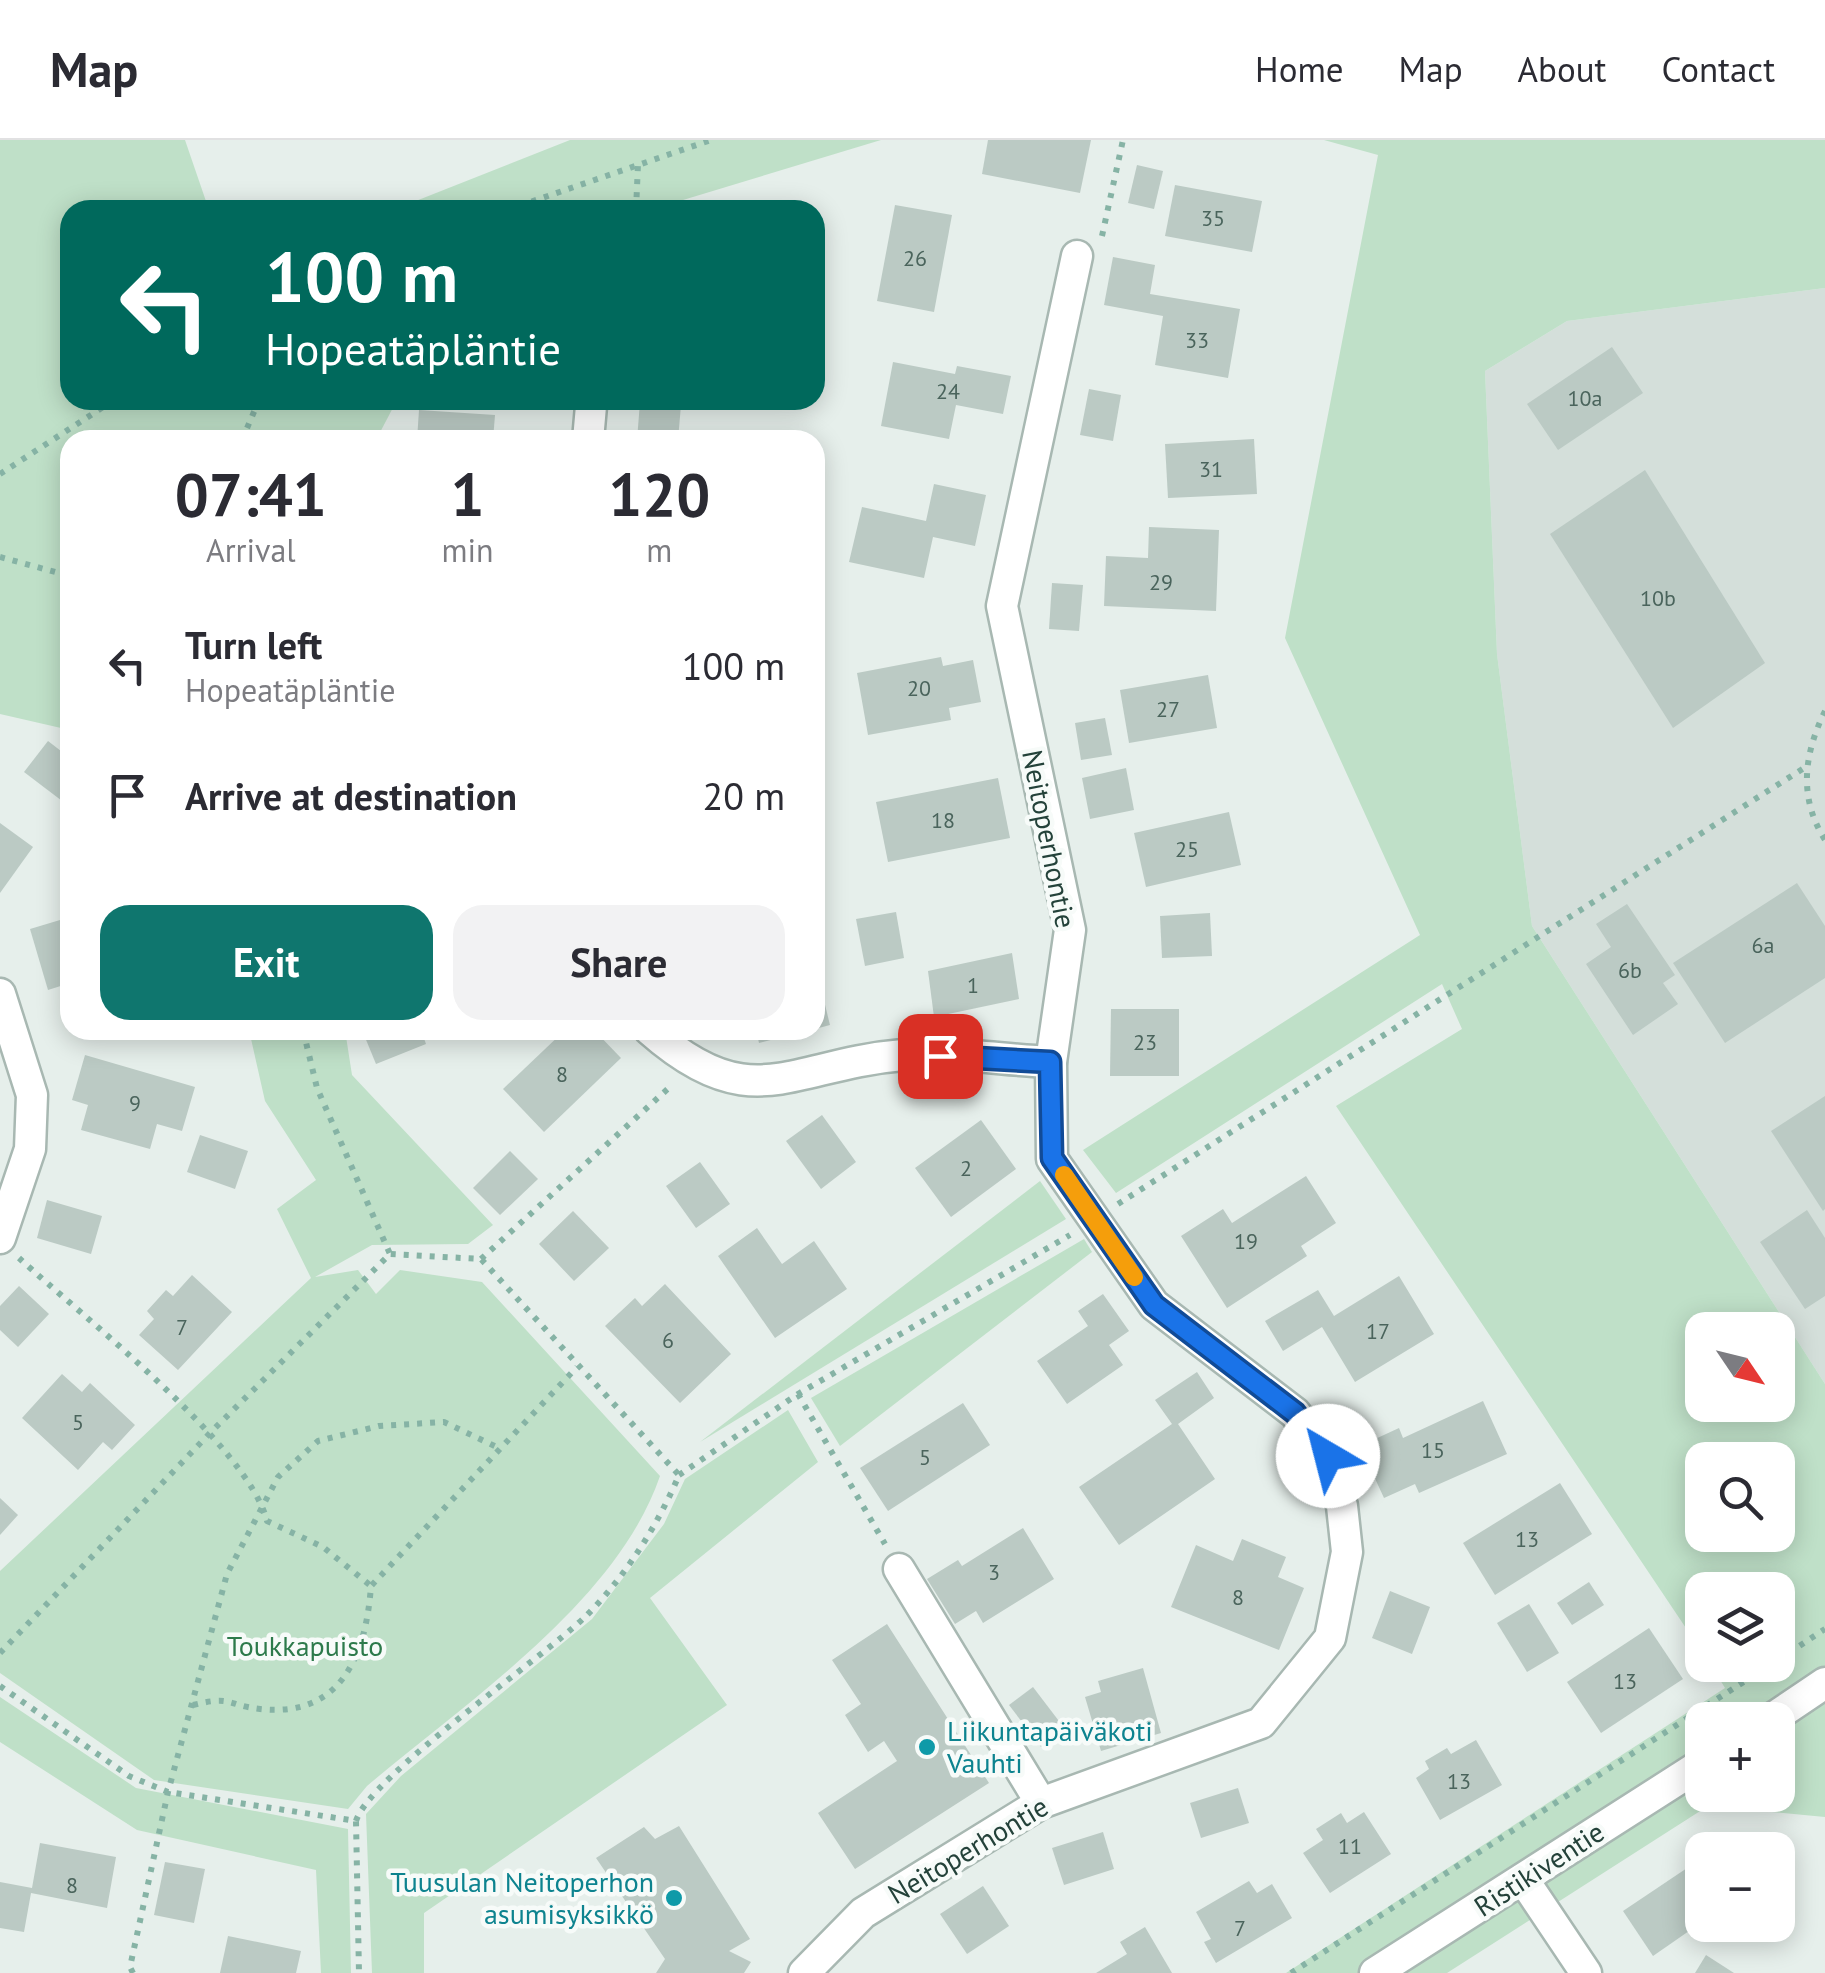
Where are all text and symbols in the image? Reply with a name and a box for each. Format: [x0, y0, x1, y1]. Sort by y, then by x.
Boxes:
text: Map [50, 38, 138, 100]
text: Home [1255, 46, 1344, 92]
text: Map [1399, 46, 1463, 92]
text: About [1518, 46, 1606, 92]
text: Contact [1661, 46, 1775, 92]
house number: 35 [1201, 204, 1225, 232]
text: 100 m [265, 231, 458, 321]
icon: left [100, 240, 230, 370]
house number: 26 [903, 244, 927, 272]
text: Hopeatäpläntie [265, 319, 561, 377]
house number: 33 [1185, 326, 1209, 354]
house number: 24 [936, 377, 960, 405]
house number: 10a [1568, 384, 1602, 412]
text: 07:41 [175, 455, 327, 533]
text: 1 [451, 455, 485, 533]
text: 120 [608, 455, 710, 533]
house number: 31 [1199, 455, 1223, 483]
text: Arrival [206, 529, 296, 571]
text: min [442, 529, 494, 571]
text: m [646, 529, 672, 571]
house number: 29 [1149, 568, 1173, 596]
house number: 10b [1640, 584, 1676, 612]
text: Turn left [185, 620, 322, 669]
icon: left [100, 638, 155, 693]
text: 100 m [682, 641, 785, 690]
text: Hopeatäpläntie [185, 669, 396, 711]
house number: 20 [907, 674, 931, 702]
house number: 27 [1156, 695, 1180, 723]
street label: Neitoperhontie [1014, 747, 1085, 931]
icon: arrive [100, 768, 155, 823]
text: Arrive at destination [185, 771, 517, 820]
text: 20 m [703, 771, 785, 820]
house number: 18 [931, 806, 955, 834]
house number: 25 [1175, 835, 1199, 863]
button: Exit [100, 905, 433, 1020]
button: Share [453, 905, 785, 1020]
house number: 6a [1752, 931, 1774, 959]
house number: 6b [1618, 956, 1642, 984]
house number: 1 [967, 971, 979, 999]
pin [898, 1014, 983, 1099]
house number: 23 [1133, 1028, 1157, 1056]
icon: arrive [913, 1029, 968, 1084]
house number: 8 [556, 1060, 568, 1088]
house number: 9 [129, 1089, 141, 1117]
house number: 2 [960, 1154, 972, 1182]
house number: 19 [1234, 1227, 1258, 1255]
north arrow [1685, 1312, 1795, 1422]
map controls [1685, 1312, 1795, 1942]
house number: 7 [176, 1313, 188, 1341]
house number: 17 [1366, 1317, 1390, 1345]
house number: 6 [662, 1326, 674, 1354]
position arrow [1276, 1404, 1380, 1508]
house number: 5 [72, 1408, 84, 1436]
house number: 15 [1421, 1436, 1445, 1464]
button: search [1685, 1442, 1795, 1552]
house number: 5 [919, 1443, 931, 1471]
house number: 13 [1515, 1525, 1539, 1553]
house number: 3 [988, 1558, 1000, 1586]
button: layers [1685, 1572, 1795, 1682]
house number: 8 [1232, 1583, 1244, 1611]
park label: Toukkapuisto [227, 1627, 383, 1664]
house number: 13 [1613, 1667, 1637, 1695]
button: + [1685, 1702, 1795, 1812]
place label: Liikuntapäiväkoti Vauhti [946, 1712, 1153, 1781]
marker: Liikuntapäiväkoti Vauhti [916, 1736, 938, 1758]
house number: 13 [1447, 1767, 1471, 1795]
street label: Neitoperhontie [881, 1787, 1055, 1912]
street label: Ristikiventie [1467, 1813, 1611, 1924]
house number: 11 [1338, 1832, 1362, 1860]
button: − [1685, 1832, 1795, 1942]
place label: Tuusulan Neitoperhon asumisyksikkö [390, 1863, 654, 1932]
house number: 8 [66, 1871, 78, 1899]
marker: Tuusulan Neitoperhon asumisyksikkö [663, 1887, 685, 1909]
house number: 7 [1234, 1914, 1246, 1942]

